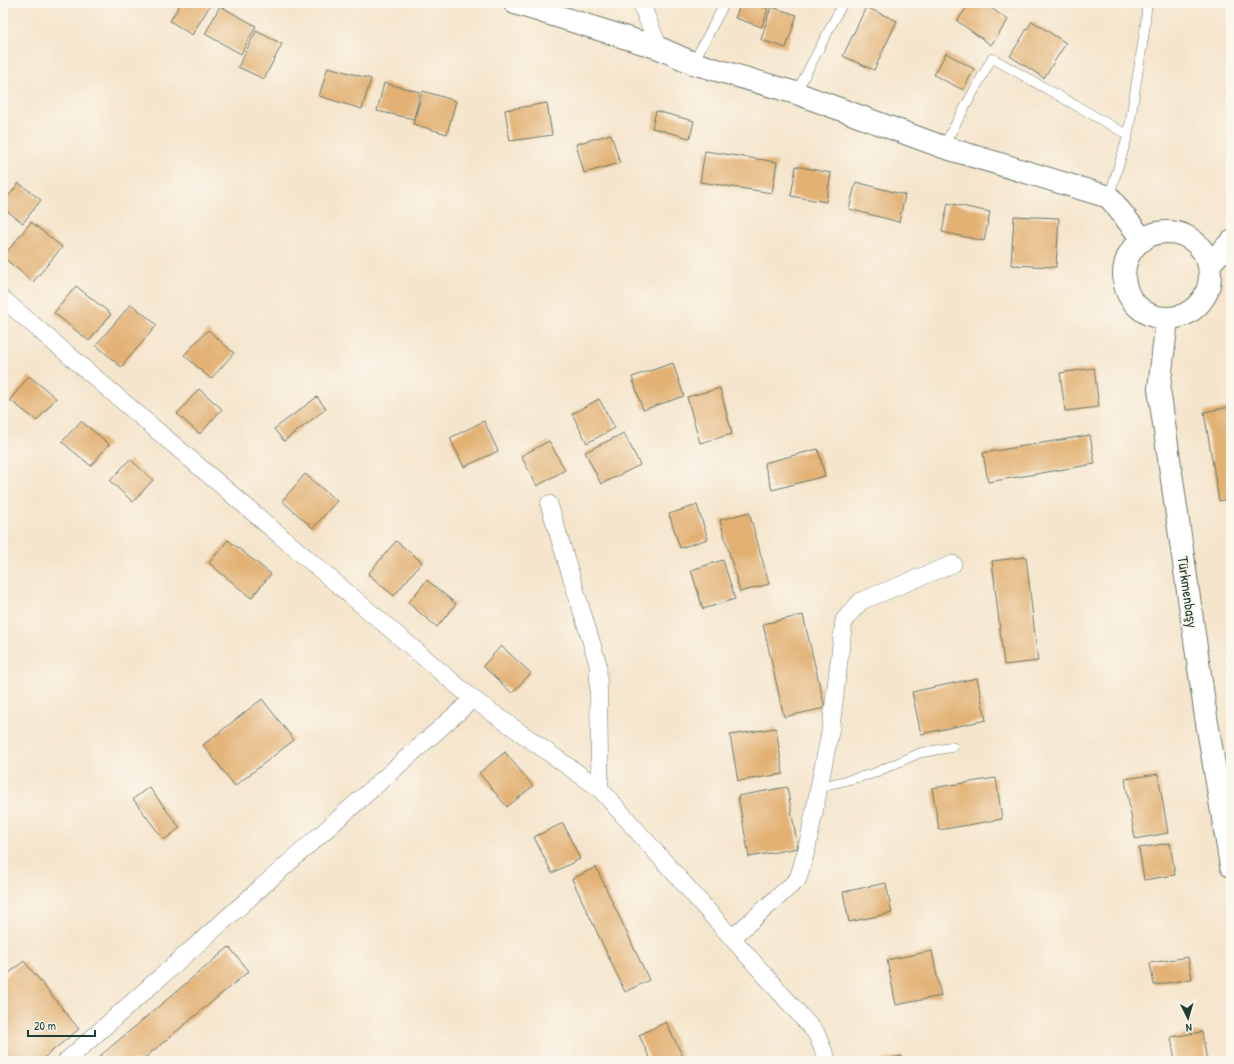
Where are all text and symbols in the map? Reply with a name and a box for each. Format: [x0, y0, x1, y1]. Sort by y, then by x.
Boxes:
street label: Türkmenbaşy [1173, 555, 1203, 629]
north arrow [1168, 998, 1208, 1038]
scale bar [28, 1012, 95, 1038]
text: 20 m [34, 1017, 56, 1034]
text: N [1185, 1021, 1192, 1035]

